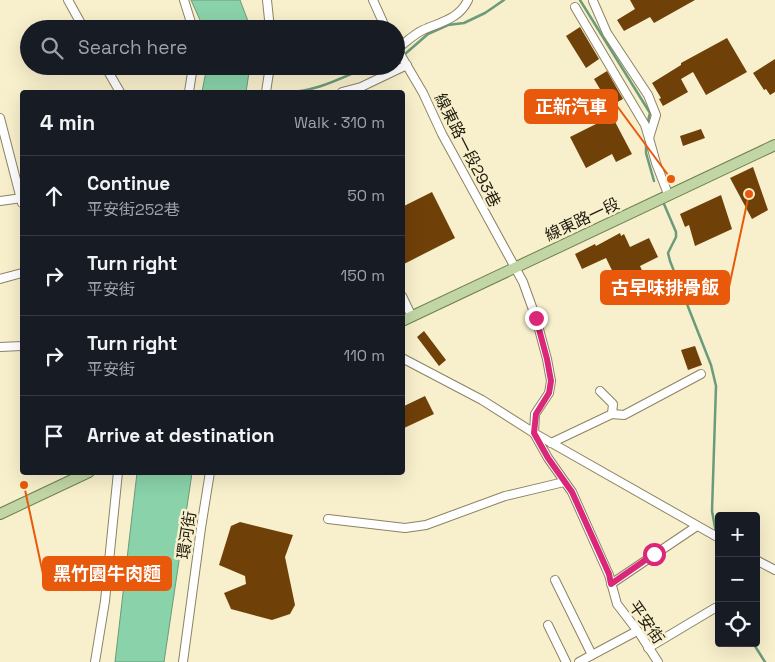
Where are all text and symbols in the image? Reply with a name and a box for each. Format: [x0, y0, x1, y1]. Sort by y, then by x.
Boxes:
search box [20, 20, 405, 75]
icon: search [38, 34, 66, 62]
text: Search here [78, 35, 188, 60]
street label: 線東路一段293巷 [430, 90, 505, 211]
callout: 正新汽車 [525, 90, 617, 123]
text: 正新汽車 [535, 95, 607, 118]
text: 4 min [40, 109, 95, 136]
text: Walk · 310 m [294, 112, 385, 133]
text: Continue [87, 171, 170, 196]
icon: ahead [40, 182, 68, 210]
text: 50 m [347, 185, 385, 206]
street label: 線東路一段 [542, 193, 623, 246]
text: 平安街252巷 [87, 199, 180, 220]
text: Turn right [87, 251, 177, 276]
icon: right [40, 262, 68, 290]
text: 150 m [341, 265, 385, 286]
callout: 古早味排骨飯 [601, 271, 729, 304]
text: 古早味排骨飯 [611, 276, 719, 299]
text: 平安街 [87, 279, 135, 300]
route end [525, 307, 548, 330]
text: Turn right [87, 331, 177, 356]
icon: right [40, 342, 68, 370]
text: 110 m [343, 345, 385, 366]
text: 平安街 [87, 359, 135, 380]
icon: arrive [40, 422, 68, 450]
text: Arrive at destination [87, 423, 275, 448]
street label: 環河街 [172, 510, 201, 560]
map controls [715, 512, 760, 647]
button: + [715, 512, 760, 557]
route start [643, 543, 666, 566]
callout: 黑竹園牛肉麵 [43, 557, 171, 590]
button: − [715, 557, 760, 602]
text: 黑竹園牛肉麵 [53, 562, 161, 585]
street label: 平安街 [624, 597, 669, 648]
button: locate [715, 602, 760, 647]

